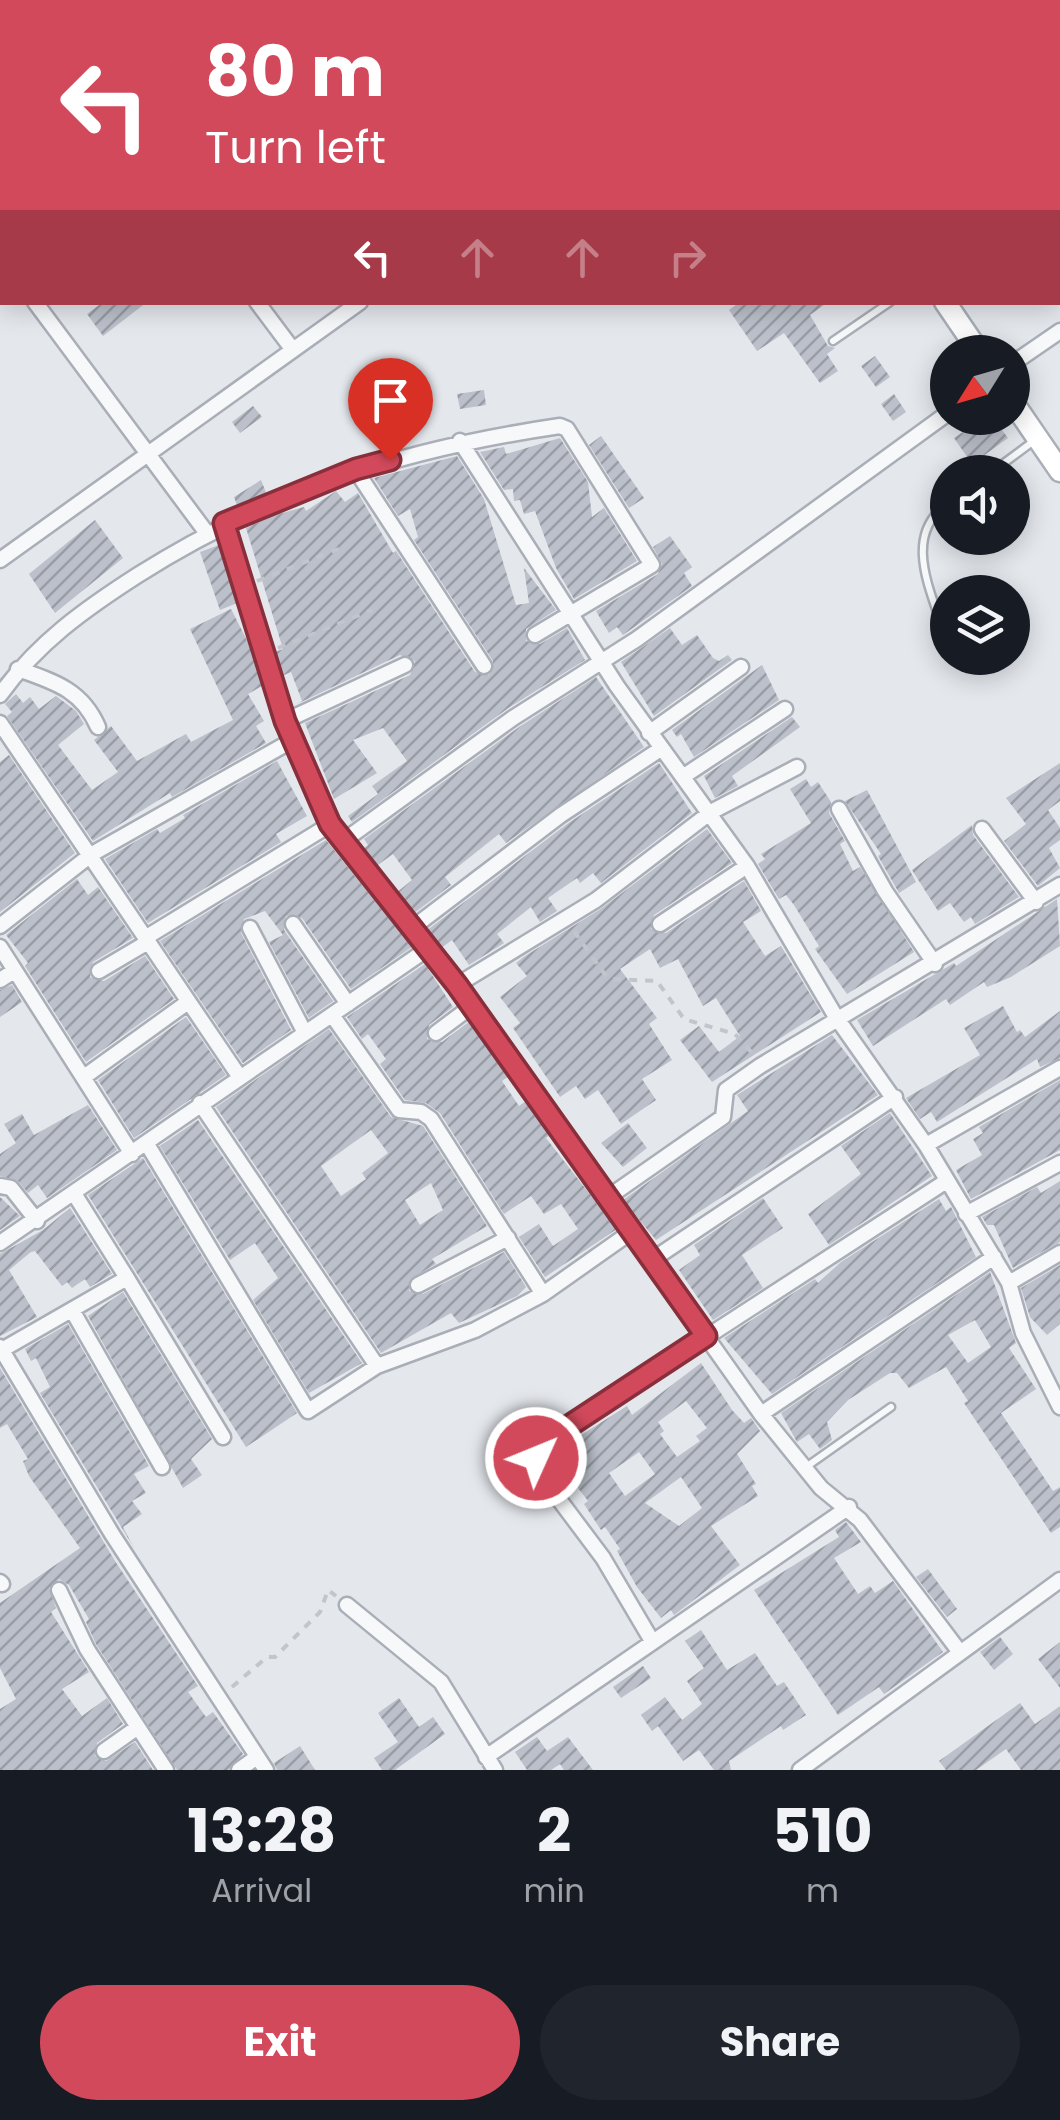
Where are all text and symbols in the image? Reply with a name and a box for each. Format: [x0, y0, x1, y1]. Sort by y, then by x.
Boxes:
text: 80 m [205, 22, 385, 121]
icon: left [40, 40, 170, 170]
text: Turn left [205, 116, 386, 179]
icon: left [345, 230, 400, 285]
icon: ahead [450, 230, 505, 285]
icon: ahead [555, 230, 610, 285]
icon: right [660, 230, 715, 285]
north arrow [930, 335, 1030, 435]
map controls [930, 335, 1030, 675]
pin [348, 358, 433, 461]
icon: arrive [363, 373, 418, 428]
button: sound [930, 455, 1030, 555]
button: layers [930, 575, 1030, 675]
position arrow [484, 1406, 588, 1510]
text: 13:28 [187, 1789, 336, 1873]
text: 2 [537, 1789, 571, 1873]
text: 510 [772, 1789, 873, 1873]
text: Arrival [211, 1868, 312, 1913]
text: min [524, 1868, 585, 1913]
text: m [806, 1868, 839, 1913]
button: Exit [40, 1985, 520, 2100]
button: Share [540, 1985, 1020, 2100]

